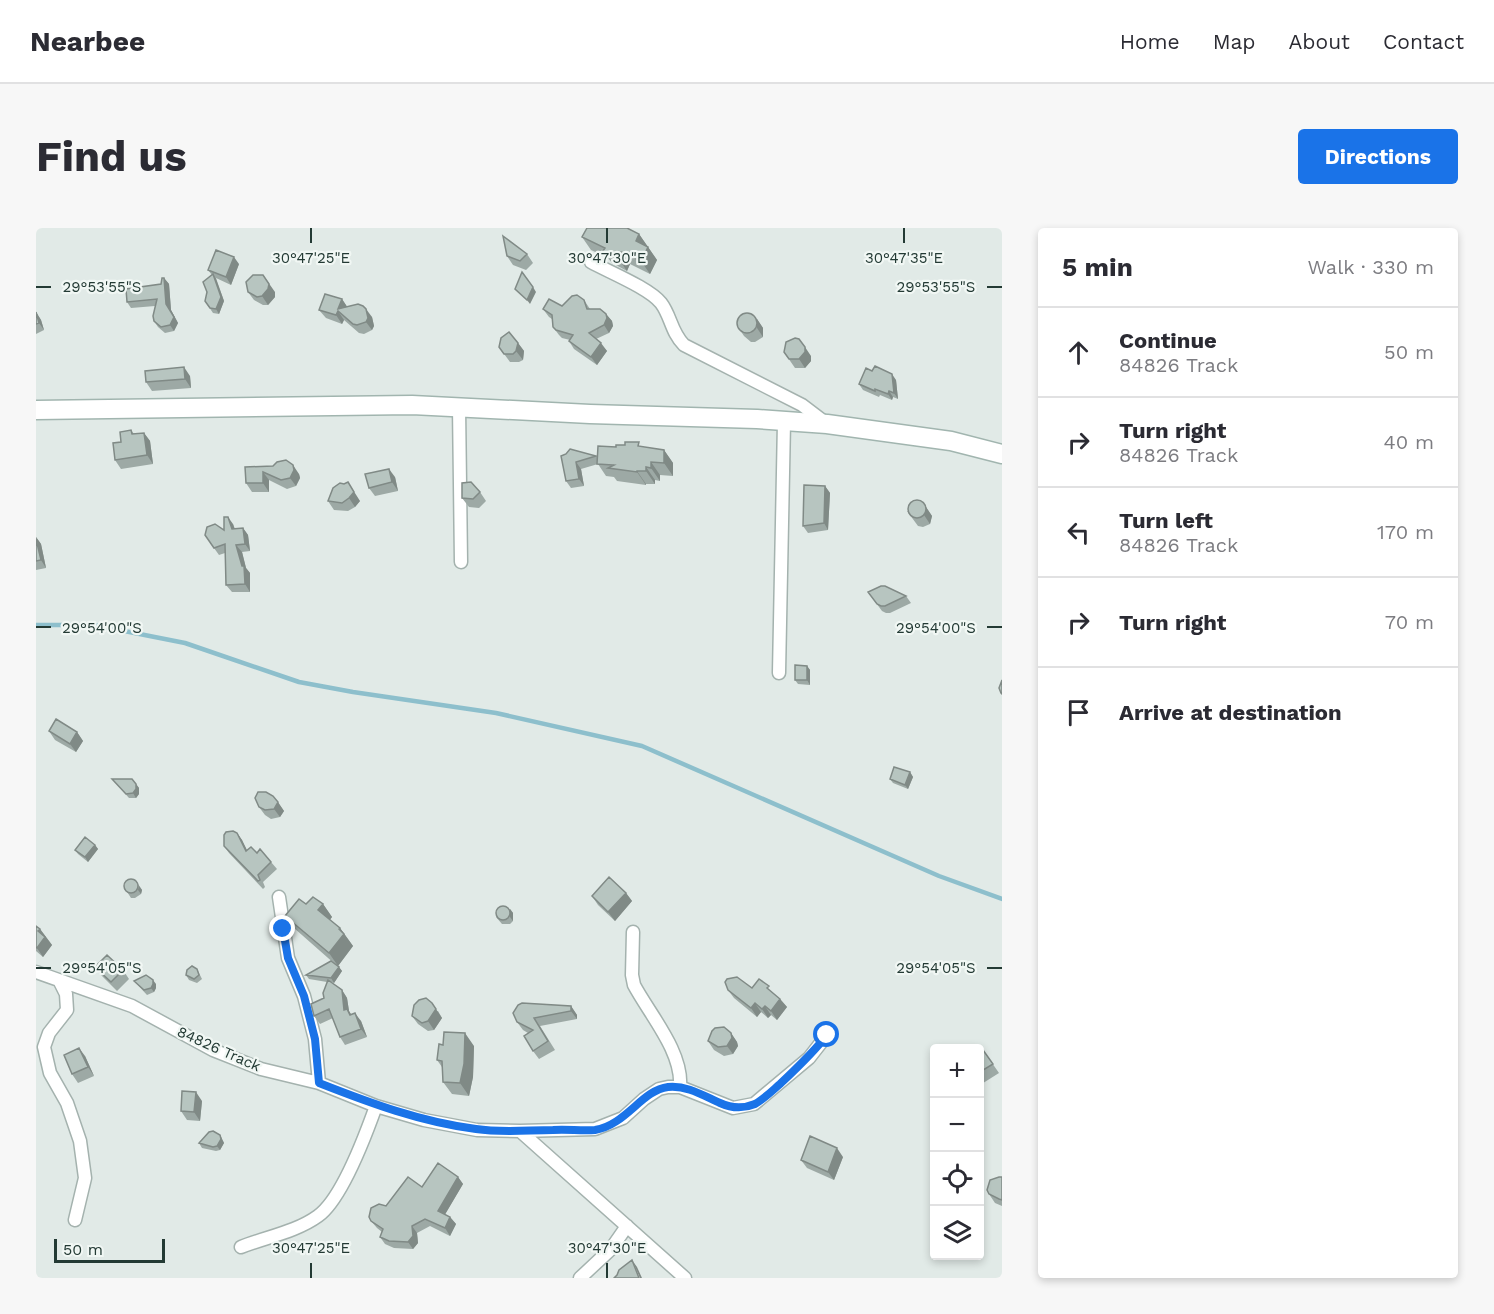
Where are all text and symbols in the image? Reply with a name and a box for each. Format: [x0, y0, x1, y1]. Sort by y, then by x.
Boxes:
text: Nearbee [30, 25, 145, 58]
text: Home [1120, 29, 1180, 54]
text: Map [1213, 29, 1256, 54]
text: About [1289, 29, 1350, 54]
text: Contact [1383, 29, 1464, 54]
button: Directions [1298, 129, 1458, 184]
text: Find us [36, 132, 187, 181]
text: 30°47'25"E [272, 249, 350, 267]
text: 30°47'30"E [568, 249, 646, 267]
text: 30°47'35"E [865, 249, 943, 267]
text: 5 min [1062, 252, 1133, 282]
text: Walk · 330 m [1307, 255, 1434, 279]
text: 29°53'55"S [62, 278, 142, 296]
text: 29°53'55"S [896, 278, 976, 296]
text: Continue [1119, 328, 1217, 353]
icon: ahead [1062, 336, 1095, 369]
text: 50 m [1384, 340, 1434, 364]
text: 84826 Track [1119, 353, 1238, 377]
text: Turn right [1119, 418, 1226, 443]
icon: right [1062, 426, 1095, 459]
text: 40 m [1383, 430, 1434, 454]
text: 84826 Track [1119, 443, 1238, 467]
text: Turn left [1119, 508, 1213, 533]
icon: left [1062, 516, 1095, 549]
text: 170 m [1377, 520, 1434, 544]
text: 84826 Track [1119, 533, 1238, 557]
icon: right [1062, 606, 1095, 639]
text: Turn right [1119, 610, 1226, 635]
text: 70 m [1385, 610, 1434, 634]
text: 29°54'00"S [62, 619, 142, 637]
text: 29°54'00"S [896, 619, 976, 637]
icon: arrive [1062, 696, 1095, 729]
text: Arrive at destination [1119, 700, 1342, 725]
route end [269, 915, 295, 941]
text: 29°54'05"S [62, 959, 142, 977]
text: 29°54'05"S [896, 959, 976, 977]
route start [813, 1021, 839, 1047]
street label: 84826 Track [174, 1023, 264, 1076]
map controls [930, 1044, 984, 1260]
button: + [930, 1044, 984, 1098]
button: − [930, 1098, 984, 1152]
button: locate [930, 1152, 984, 1206]
button: layers [930, 1206, 984, 1260]
scale bar [54, 1236, 165, 1264]
text: 30°47'25"E [272, 1239, 350, 1257]
text: 30°47'30"E [568, 1239, 646, 1257]
text: 50 m [63, 1240, 103, 1259]

